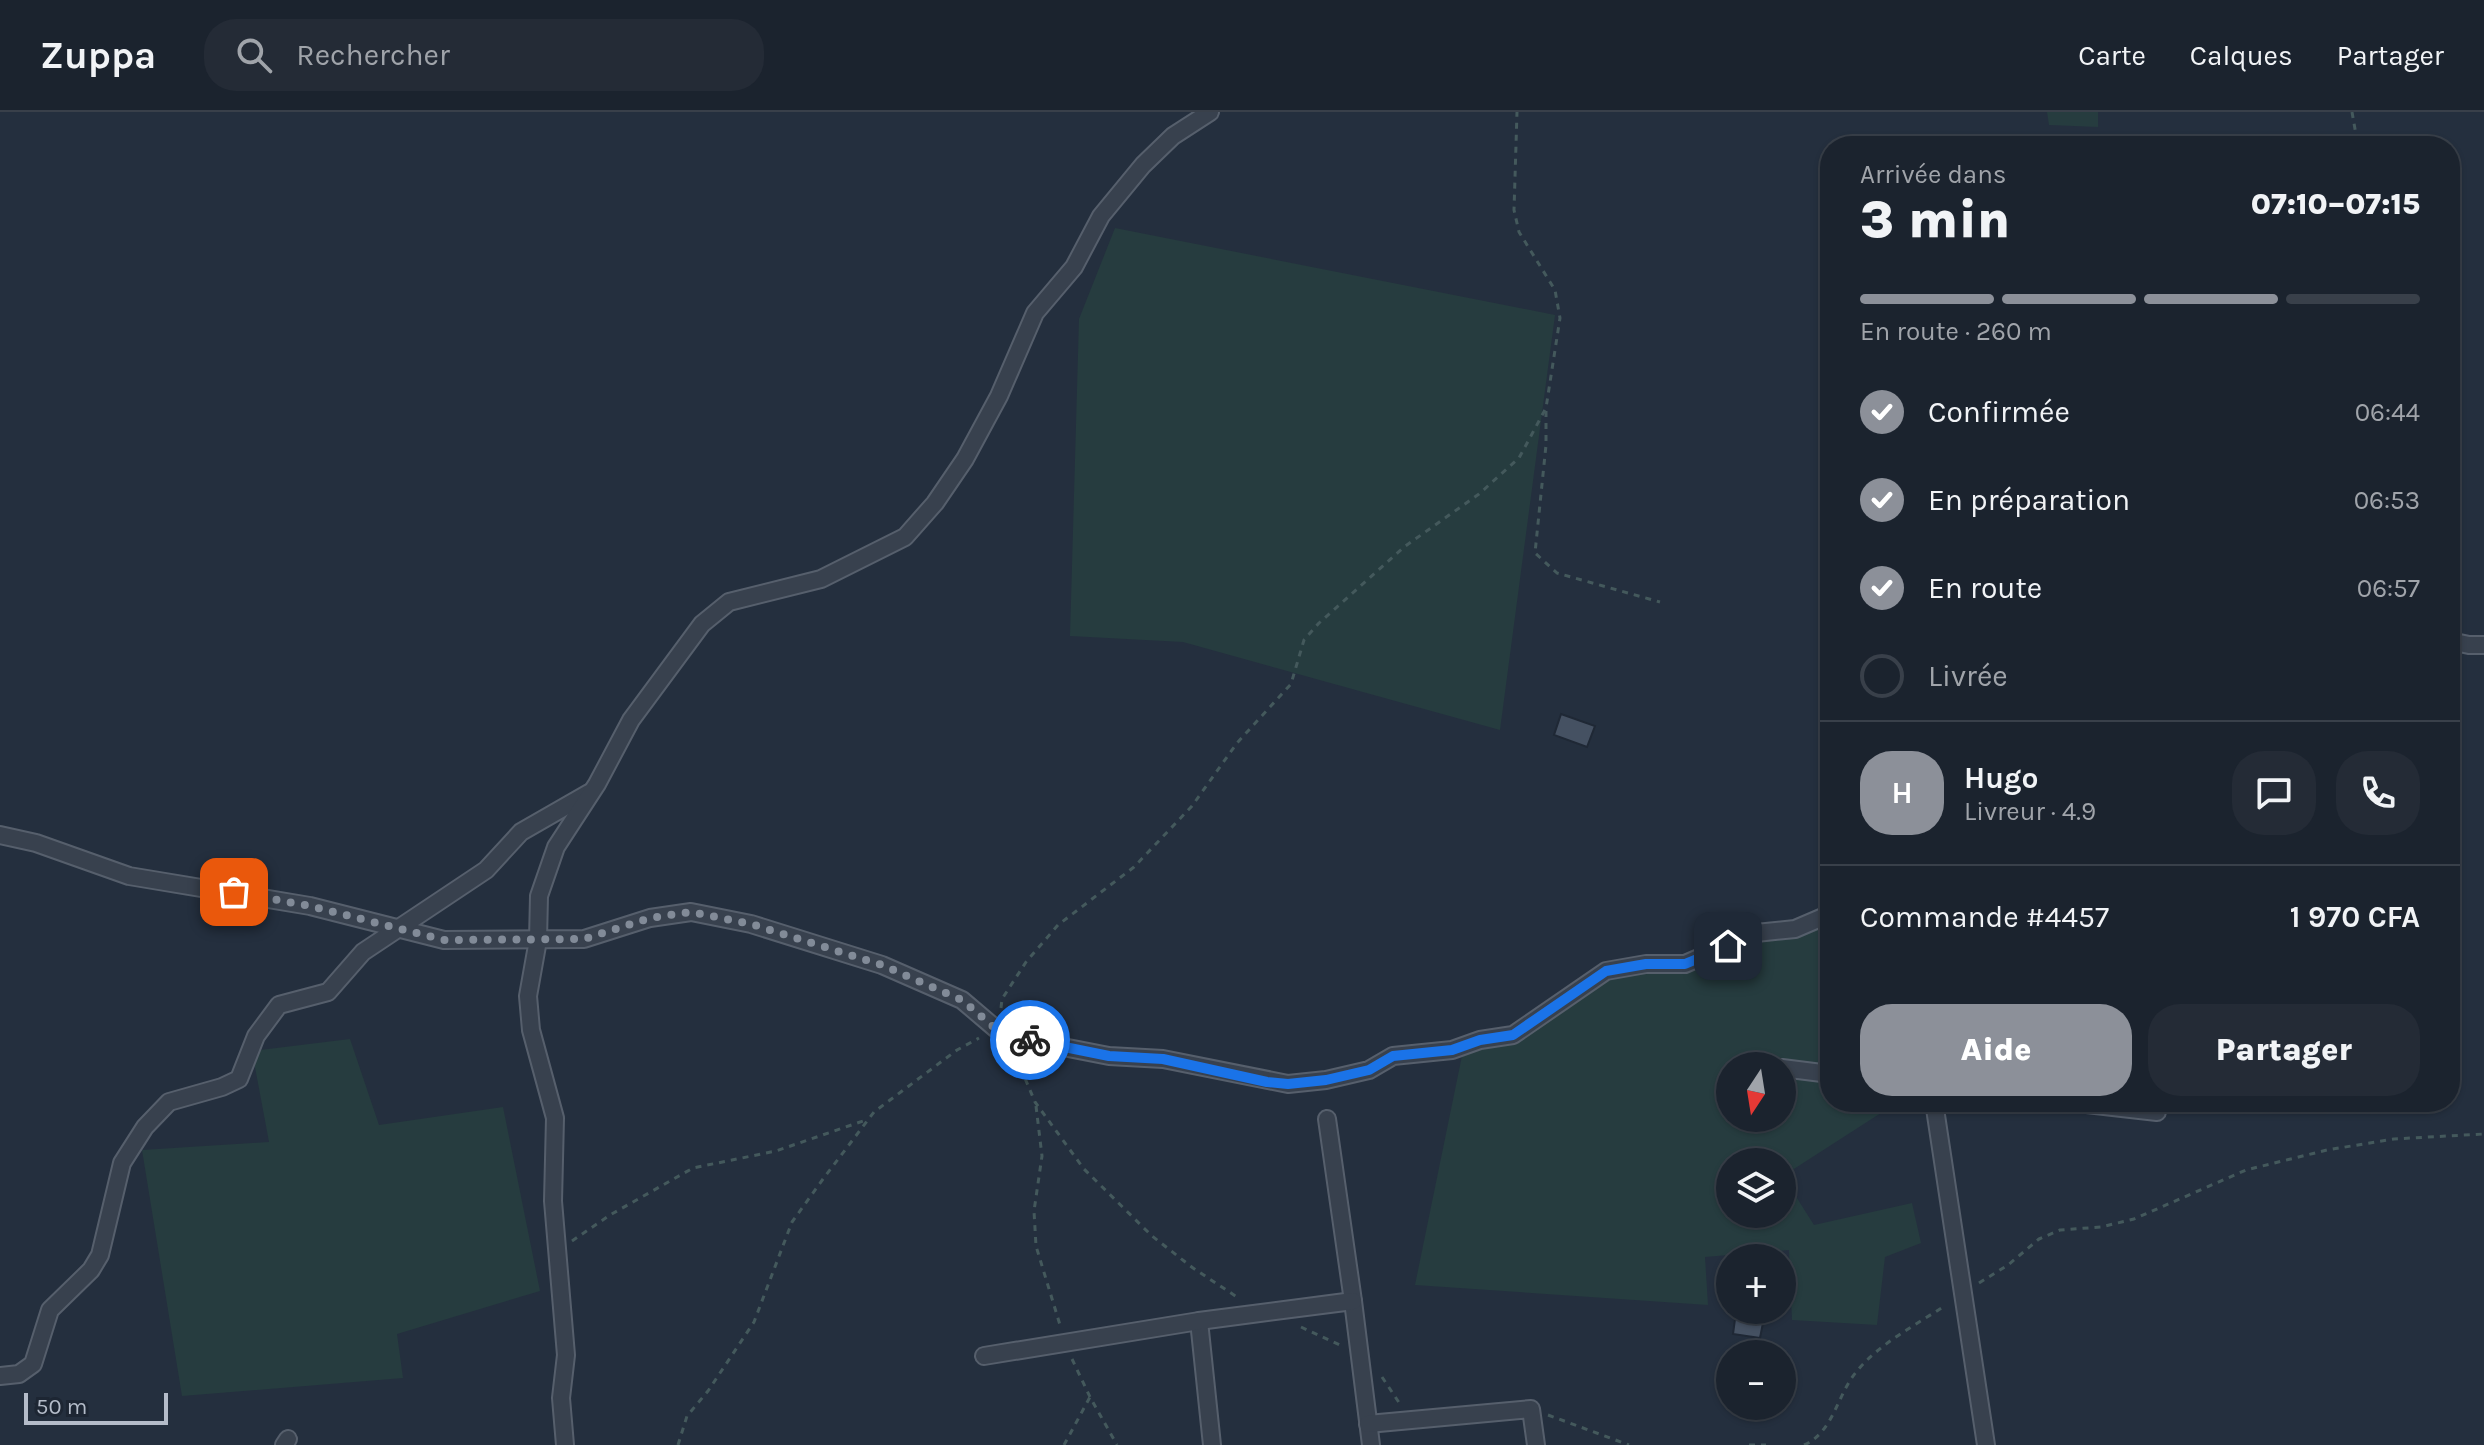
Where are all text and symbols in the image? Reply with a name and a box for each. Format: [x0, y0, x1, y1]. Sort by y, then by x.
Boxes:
search box [204, 19, 764, 91]
text: Zuppa [40, 33, 156, 78]
icon: search [232, 33, 276, 77]
text: Rechercher [296, 37, 450, 73]
text: Carte [2078, 39, 2146, 72]
text: Calques [2190, 39, 2293, 72]
text: Partager [2337, 39, 2444, 72]
text: Arrivée dans [1860, 159, 2007, 190]
text: 07:10–07:15 [2251, 186, 2420, 222]
text: 3 min [1860, 189, 2010, 250]
text: En route · 260 m [1860, 316, 2052, 347]
icon: check [1860, 390, 1904, 434]
text: Confirmée [1928, 394, 2070, 430]
text: 06:44 [2355, 397, 2420, 428]
icon: check [1860, 478, 1904, 522]
text: En préparation [1928, 482, 2130, 518]
text: 06:53 [2354, 485, 2420, 516]
icon: check [1860, 566, 1904, 610]
text: En route [1928, 570, 2042, 606]
text: 06:57 [2357, 573, 2420, 604]
text: Livrée [1928, 658, 2008, 694]
button: chat [2232, 751, 2316, 835]
button: phone [2336, 751, 2420, 835]
text: Hugo [1964, 760, 2038, 796]
text: H [1891, 775, 1913, 811]
text: Livreur · 4.9 [1964, 796, 2096, 827]
pin [200, 858, 268, 926]
icon: bag [212, 870, 256, 914]
text: Commande #4457 [1860, 899, 2109, 935]
text: 1 970 CFA [2290, 899, 2420, 935]
pin [1694, 912, 1762, 980]
icon: home [1706, 924, 1750, 968]
courier [990, 1000, 1070, 1080]
button: Aide [1860, 1004, 2132, 1096]
button: Partager [2148, 1004, 2420, 1096]
icon: bike [1008, 1018, 1052, 1062]
north arrow [1716, 1052, 1796, 1132]
map controls [1716, 1052, 1796, 1420]
button: layers [1716, 1148, 1796, 1228]
button: + [1716, 1244, 1796, 1324]
button: − [1716, 1340, 1796, 1420]
scale bar [24, 1389, 168, 1425]
text: 50 m [36, 1394, 87, 1420]

